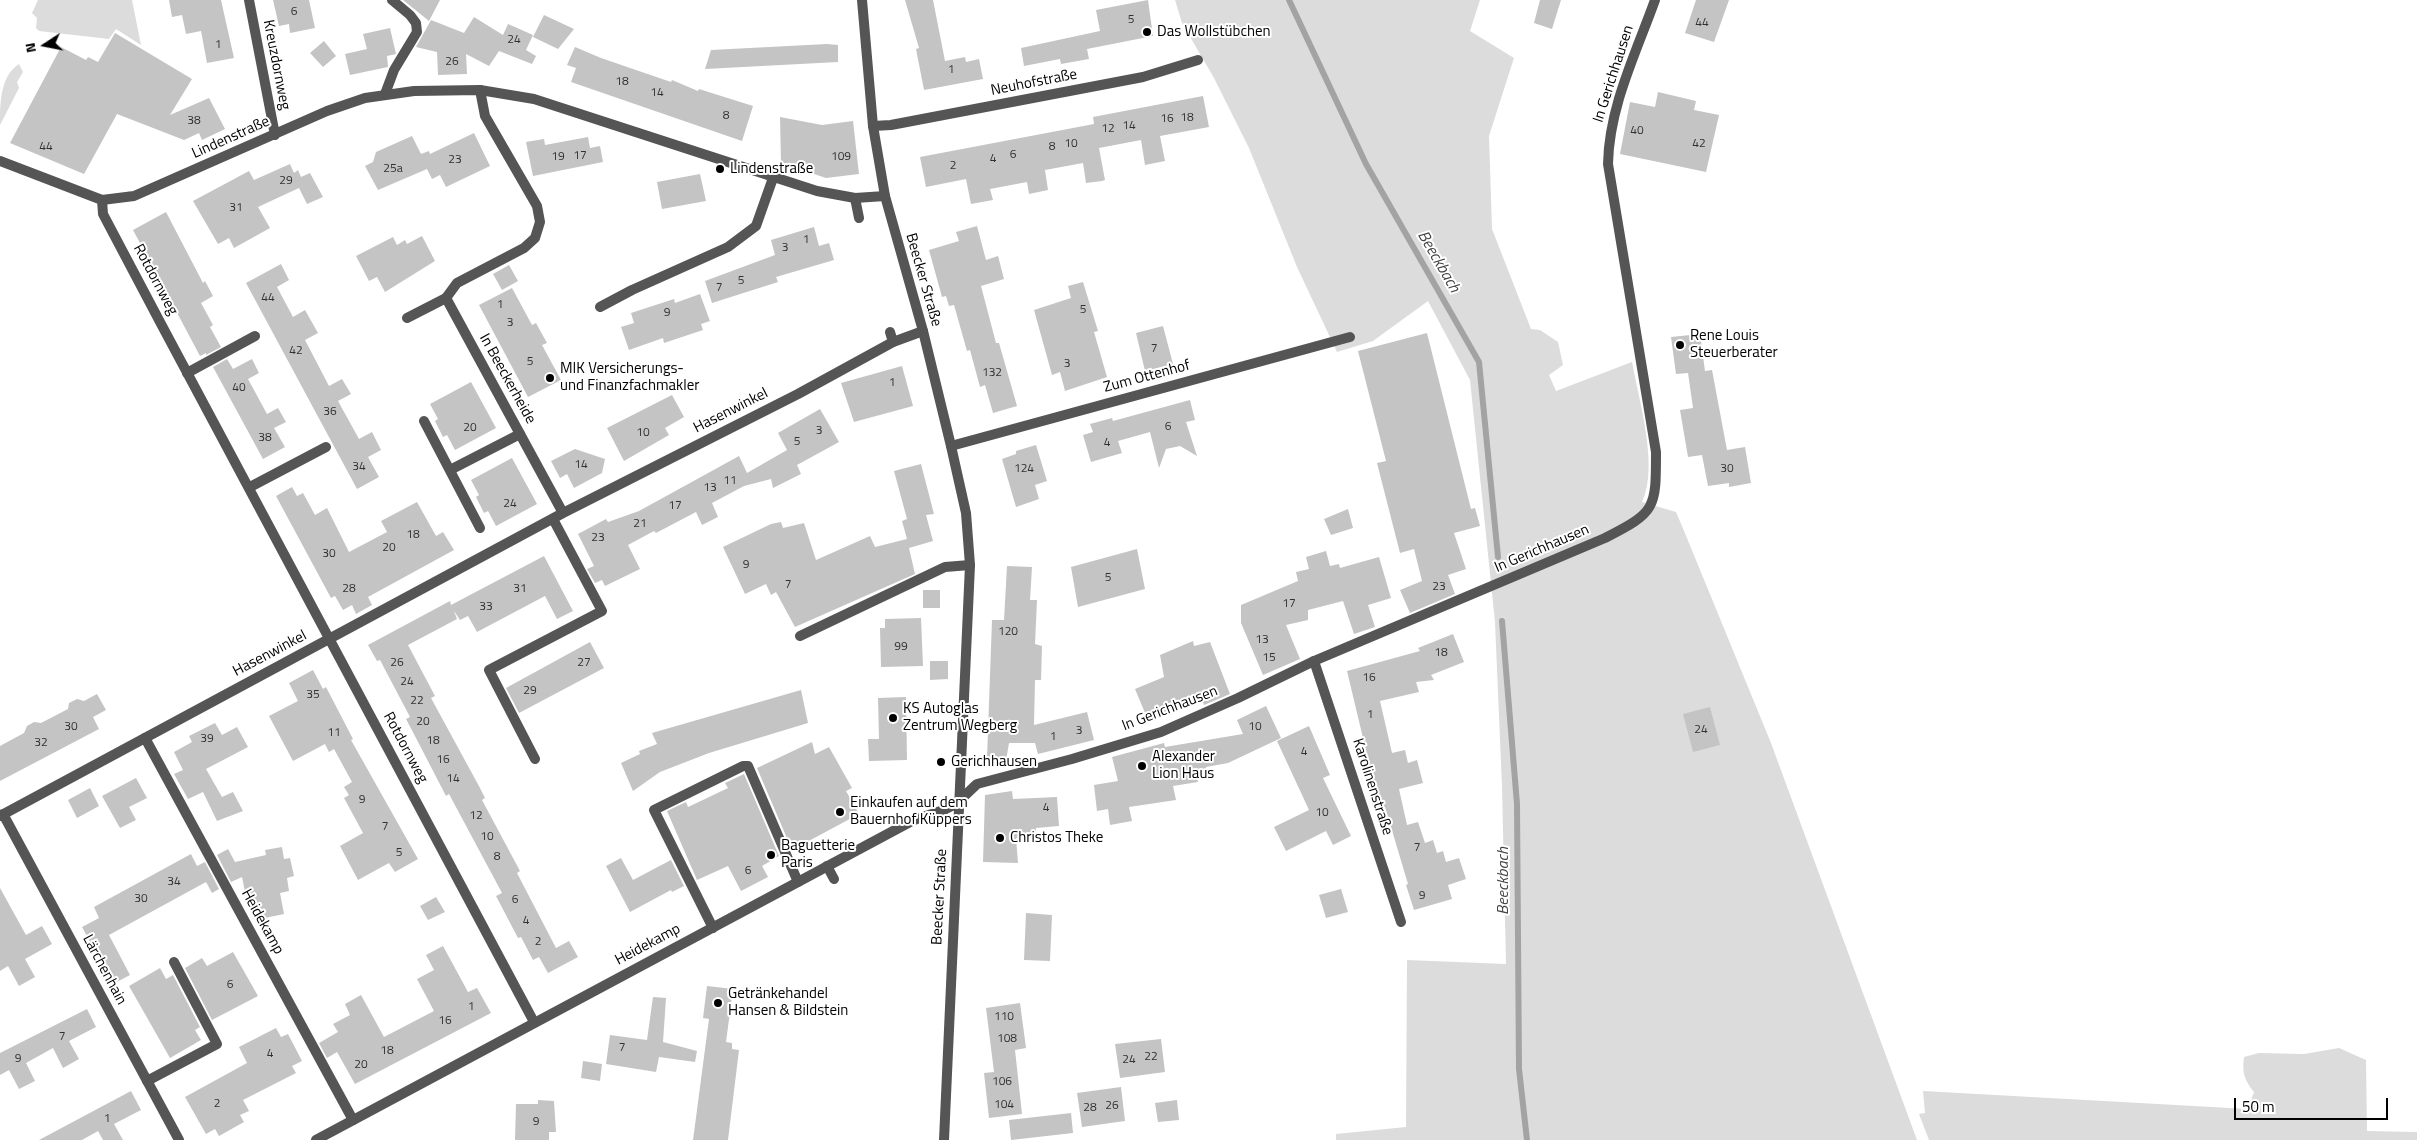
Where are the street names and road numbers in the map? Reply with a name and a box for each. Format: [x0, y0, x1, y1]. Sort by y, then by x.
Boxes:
street label: Kreuzdornweg [258, 18, 294, 112]
street label: In Gerichhausen [1590, 23, 1638, 125]
street label: Neuhofstraße [989, 66, 1079, 100]
street label: Lindenstraße [189, 113, 273, 163]
street label: Beecker Straße [901, 231, 945, 329]
street label: Rotdornweg [129, 241, 181, 319]
street label: In Beeckerheide [475, 331, 539, 427]
street label: Zum Ottenhof [1102, 357, 1192, 397]
street label: Hasenwinkel [691, 385, 771, 437]
street label: In Gerichhausen [1492, 521, 1592, 577]
street label: Hasenwinkel [230, 627, 310, 681]
street label: In Gerichhausen [1120, 682, 1220, 736]
street label: Rotdornweg [379, 709, 431, 787]
street label: Karolinenstraße [1348, 736, 1396, 838]
street label: Beecker Straße [928, 849, 952, 945]
street label: Heidekamp [237, 886, 287, 958]
street label: Heidekamp [612, 920, 684, 970]
street label: Lärchenhain [78, 932, 130, 1008]

